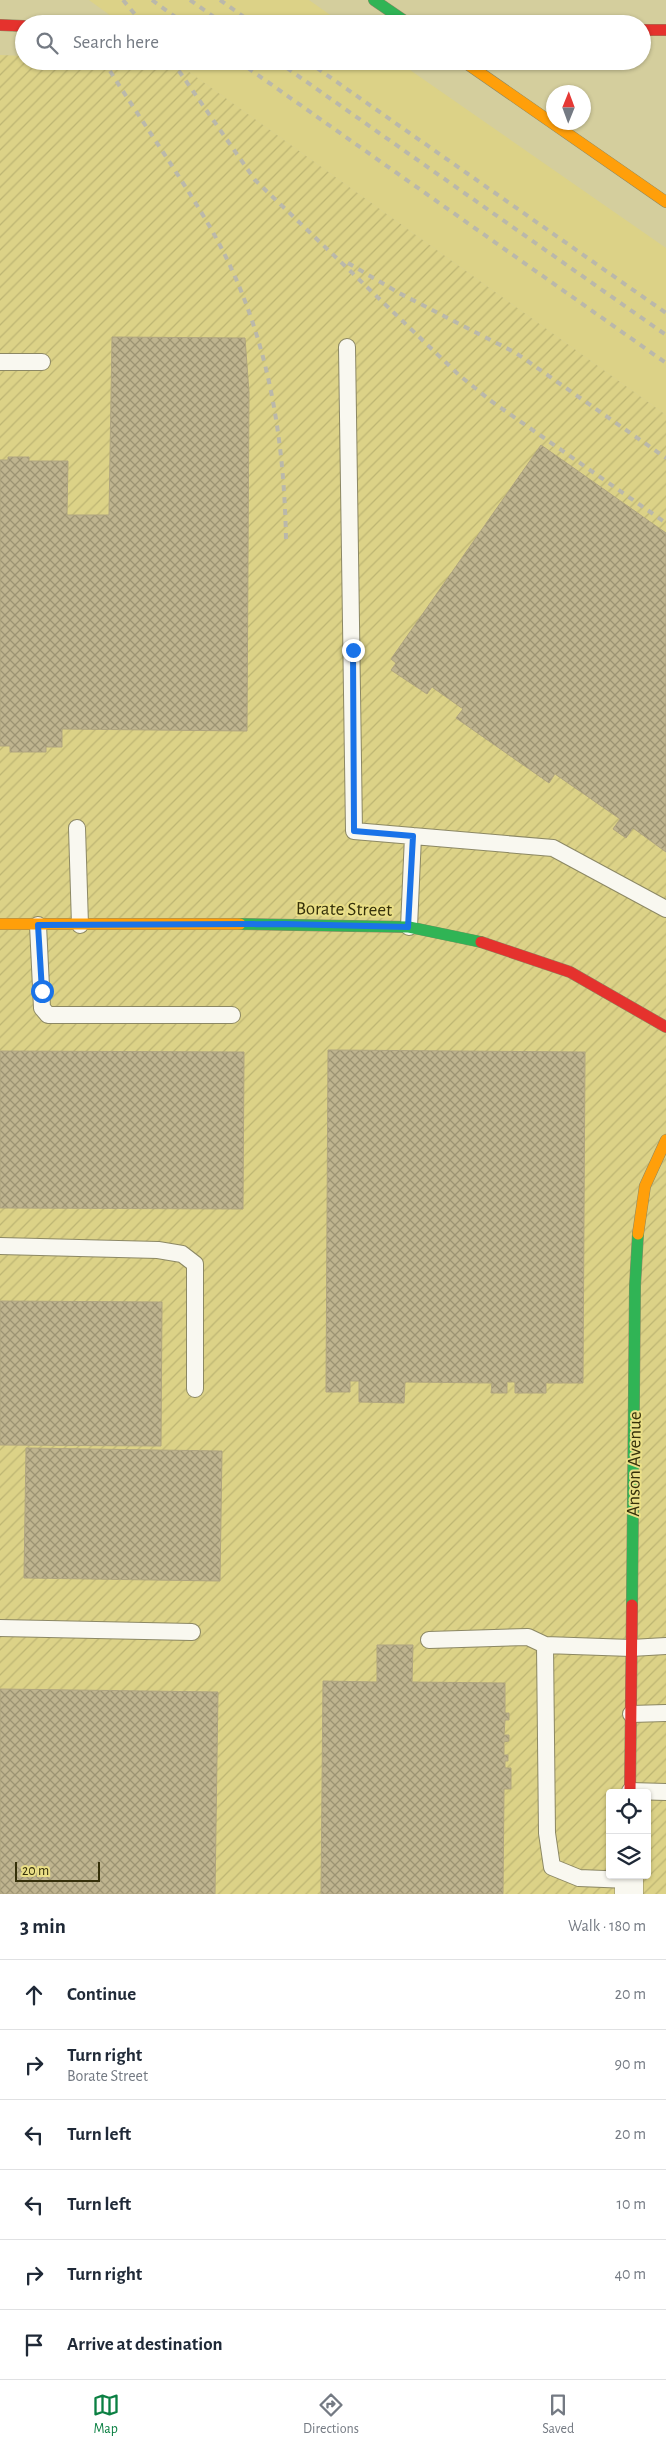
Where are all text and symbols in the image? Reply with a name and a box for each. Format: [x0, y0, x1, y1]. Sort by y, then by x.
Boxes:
search box [15, 15, 651, 70]
icon: search [33, 29, 61, 57]
text: Search here [73, 33, 159, 52]
north arrow [546, 85, 591, 130]
route end [342, 639, 365, 662]
street label: Borate Street [296, 899, 392, 920]
route start [31, 980, 54, 1003]
street label: Anson Avenue [624, 1411, 645, 1517]
map controls [606, 1789, 651, 1879]
button: locate [606, 1789, 651, 1834]
button: layers [606, 1834, 651, 1879]
scale bar [15, 1859, 100, 1882]
text: 20 m [22, 1864, 49, 1878]
text: 3 min [20, 1916, 66, 1937]
text: Walk · 180 m [568, 1918, 646, 1934]
icon: ahead [20, 1981, 48, 2009]
text: Continue [67, 1985, 136, 2004]
text: 20 m [615, 1986, 646, 2002]
text: Turn right [67, 2046, 142, 2065]
icon: right [20, 2051, 48, 2079]
text: 90 m [615, 2056, 646, 2072]
text: Borate Street [67, 2068, 148, 2084]
icon: left [20, 2121, 48, 2149]
text: Turn left [67, 2125, 131, 2144]
text: 20 m [615, 2126, 646, 2142]
icon: left [20, 2191, 48, 2219]
text: Turn left [67, 2195, 131, 2214]
text: 10 m [617, 2196, 646, 2212]
icon: right [20, 2261, 48, 2289]
text: Turn right [67, 2265, 142, 2284]
text: 40 m [614, 2266, 646, 2282]
icon: arrive [20, 2331, 48, 2359]
text: Arrive at destination [67, 2335, 223, 2354]
tab: Map [92, 2391, 120, 2438]
tab: Directions [303, 2391, 359, 2438]
tab: Saved [542, 2391, 574, 2438]

